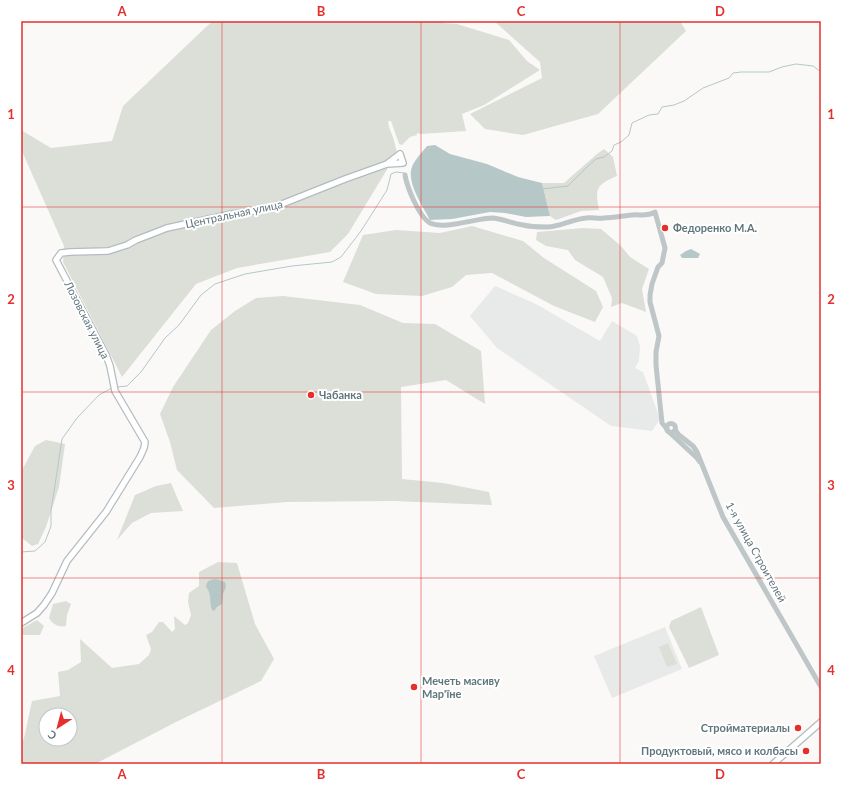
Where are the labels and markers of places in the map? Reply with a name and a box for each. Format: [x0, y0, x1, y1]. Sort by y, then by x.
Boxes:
place label: Федоренко М.А. [673, 221, 758, 234]
marker: Федоренко М.А. [660, 223, 670, 233]
place label: Чабанка [319, 388, 362, 401]
marker: Чабанка [306, 390, 316, 400]
place label: Мечеть масиву Мар'їне [422, 674, 500, 700]
marker: Мечеть масиву Мар'їне [409, 682, 419, 692]
place label: Стройматериалы [701, 721, 790, 734]
marker: Стройматериалы [793, 723, 803, 733]
place label: Продуктовый, мясо и колбасы [641, 744, 798, 757]
marker: Продуктовый, мясо и колбасы [801, 746, 811, 756]

